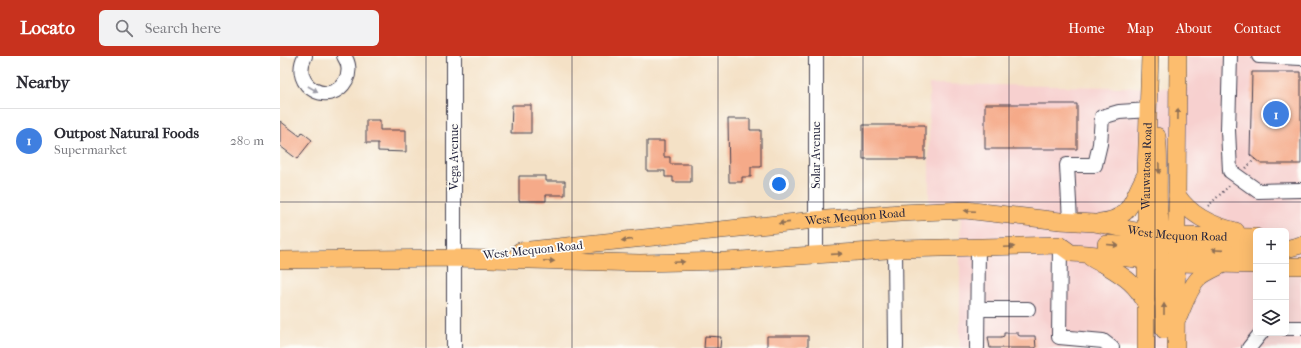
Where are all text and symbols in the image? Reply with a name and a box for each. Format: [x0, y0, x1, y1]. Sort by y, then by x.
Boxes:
search box [99, 10, 379, 46]
text: Locato [20, 17, 75, 39]
icon: search [113, 17, 135, 39]
text: Search here [145, 19, 221, 37]
text: Home [1068, 20, 1105, 37]
text: Map [1127, 20, 1154, 37]
text: About [1176, 20, 1212, 37]
text: Contact [1234, 20, 1281, 37]
text: Nearby [16, 72, 70, 92]
one-way arrow [307, 86, 319, 92]
pin: 1 [1263, 99, 1289, 129]
one-way arrow [1175, 107, 1181, 120]
street label: Solar Avenue [809, 121, 823, 189]
street label: Wauwatosa Road [1139, 122, 1155, 211]
text: Outpost Natural Foods [54, 124, 199, 142]
street label: Vega Avenue [447, 124, 461, 191]
text: 1 [27, 133, 31, 148]
text: 280 m [230, 133, 264, 148]
text: Supermarket [54, 142, 127, 157]
one-way arrow [1156, 162, 1162, 175]
your location [769, 174, 789, 194]
street label: West Mequon Road [804, 206, 906, 228]
one-way arrow [964, 207, 976, 214]
one-way arrow [778, 220, 790, 227]
street label: West Mequon Road [1125, 222, 1228, 244]
map controls [1253, 228, 1289, 336]
button: + [1253, 228, 1289, 264]
one-way arrow [621, 237, 633, 243]
street label: West Mequon Road [481, 238, 584, 262]
one-way arrow [1107, 242, 1119, 248]
one-way arrow [1003, 244, 1016, 250]
one-way arrow [1211, 246, 1223, 253]
one-way arrow [831, 250, 843, 257]
one-way arrow [543, 258, 556, 264]
one-way arrow [673, 259, 686, 265]
button: − [1253, 264, 1289, 300]
button: layers [1253, 300, 1289, 336]
one-way arrow [1161, 302, 1167, 315]

